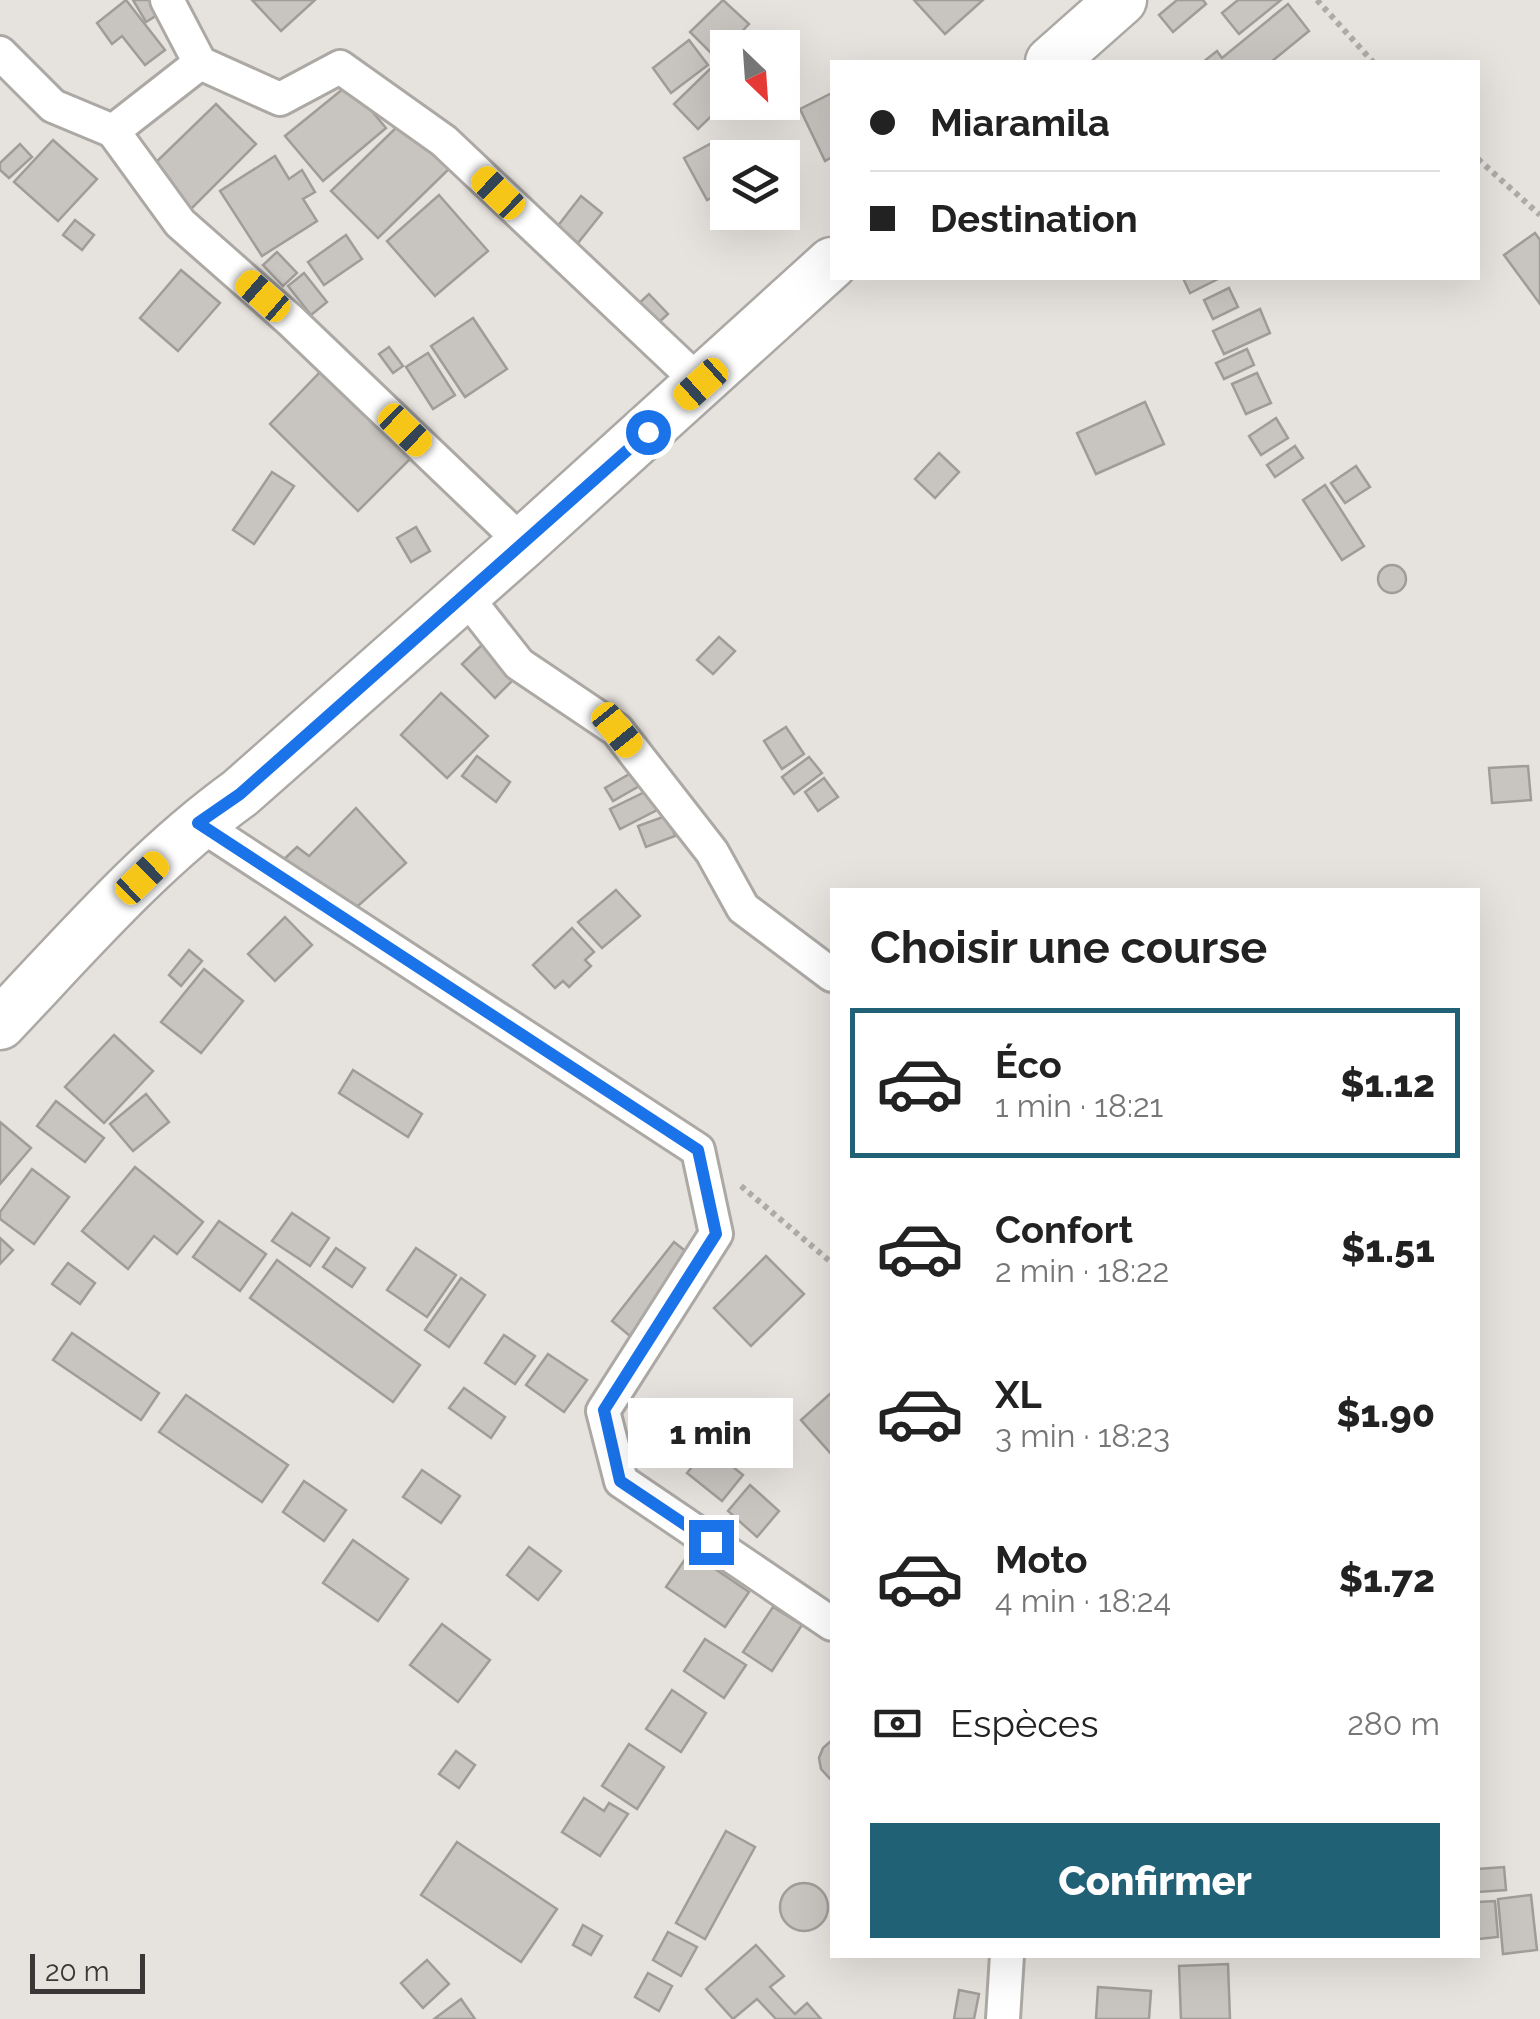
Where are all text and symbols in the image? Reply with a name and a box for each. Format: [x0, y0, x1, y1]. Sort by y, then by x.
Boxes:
north arrow [710, 30, 800, 120]
map controls [710, 30, 800, 230]
text: Miaramila [930, 100, 1110, 145]
button: layers [710, 140, 800, 230]
car [466, 161, 530, 225]
text: Destination [930, 196, 1138, 241]
car [231, 265, 295, 327]
car [669, 353, 733, 415]
car [373, 398, 437, 462]
route start [626, 410, 671, 455]
car [586, 697, 648, 763]
car [110, 846, 174, 910]
text: Choisir une course [870, 921, 1267, 974]
icon: car [875, 1038, 965, 1128]
text: Éco [995, 1042, 1062, 1087]
text: $1.12 [1340, 1061, 1435, 1106]
text: 1 min · 18:21 [995, 1087, 1163, 1124]
icon: car [875, 1203, 965, 1293]
text: Confort [995, 1207, 1133, 1252]
text: $1.51 [1341, 1226, 1435, 1271]
text: 2 min · 18:22 [995, 1252, 1169, 1289]
icon: car [875, 1368, 965, 1458]
text: XL [995, 1372, 1042, 1417]
text: $1.90 [1336, 1391, 1435, 1436]
callout: 1 min [628, 1397, 794, 1467]
text: 1 min [669, 1414, 752, 1451]
text: 3 min · 18:23 [995, 1417, 1170, 1454]
route end [689, 1520, 734, 1565]
icon: car [875, 1533, 965, 1623]
text: Moto [995, 1537, 1088, 1582]
text: $1.72 [1339, 1556, 1435, 1601]
text: 4 min · 18:24 [995, 1582, 1171, 1619]
icon: cash [870, 1696, 925, 1751]
text: Espèces [950, 1701, 1099, 1746]
text: 280 m [1347, 1705, 1440, 1742]
button: Confirmer [870, 1823, 1440, 1938]
scale bar [30, 1949, 145, 1994]
text: 20 m [45, 1955, 110, 1988]

